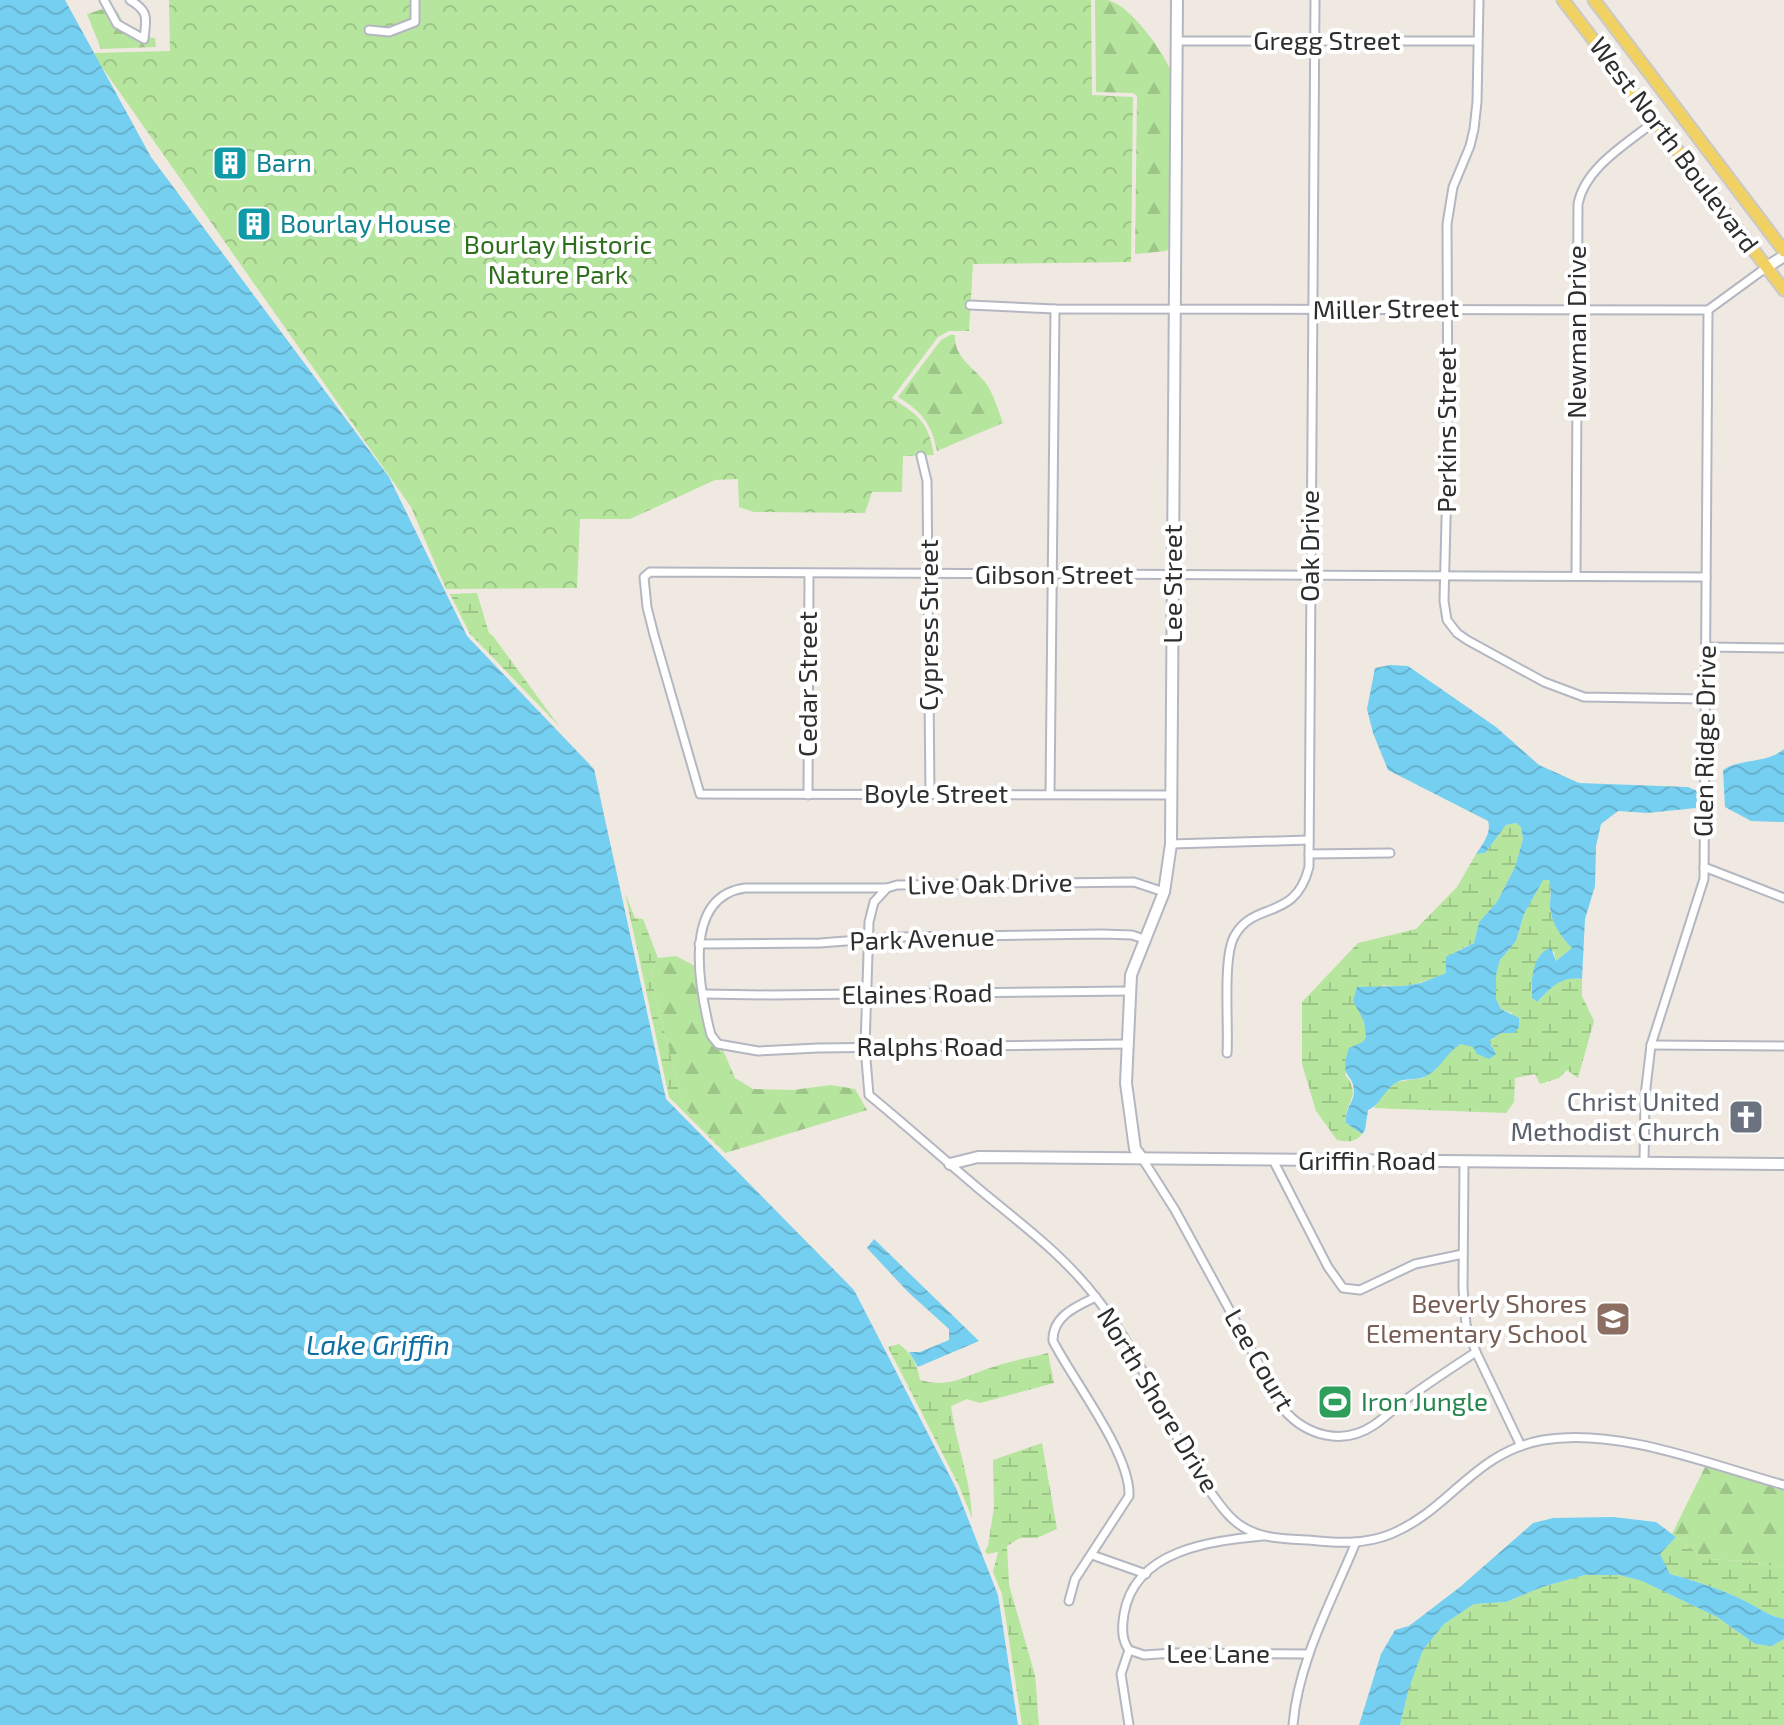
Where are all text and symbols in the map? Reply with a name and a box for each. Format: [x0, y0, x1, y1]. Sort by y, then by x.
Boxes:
street label: Gregg Street [1253, 24, 1401, 55]
street label: West North Boulevard [1584, 30, 1766, 258]
building icon: Barn [211, 144, 249, 182]
place label: Barn [256, 146, 312, 177]
building icon: Bourlay House [235, 205, 273, 243]
place label: Bourlay House [280, 207, 451, 238]
park label: Bourlay Historic Nature Park [464, 228, 652, 289]
street label: Newman Drive [1560, 245, 1591, 419]
street label: Miller Street [1312, 291, 1460, 324]
street label: Perkins Street [1430, 347, 1461, 513]
street label: Oak Drive [1293, 490, 1324, 602]
street label: Lee Street [1156, 524, 1187, 644]
street label: Cypress Street [912, 539, 943, 711]
street label: Gibson Street [975, 558, 1133, 589]
street label: Cedar Street [791, 611, 822, 757]
street label: Glen Ridge Drive [1686, 645, 1721, 837]
street label: Boyle Street [864, 777, 1008, 808]
street label: Live Oak Drive [907, 866, 1073, 899]
street label: Park Avenue [849, 919, 995, 956]
street label: Elaines Road [841, 976, 993, 1009]
street label: Ralphs Road [856, 1030, 1004, 1061]
place label: Christ United Methodist Church [1511, 1085, 1720, 1146]
church icon: Christ United Methodist Church [1727, 1098, 1765, 1136]
street label: Griffin Road [1298, 1144, 1436, 1175]
place label: Beverly Shores Elementary School [1366, 1287, 1587, 1348]
school or university icon: Beverly Shores Elementary School [1594, 1300, 1632, 1338]
street label: North Shore Drive [1092, 1301, 1227, 1497]
street label: Lee Court [1219, 1303, 1302, 1415]
water label: Lake Griffin [306, 1327, 450, 1361]
sports icon: Iron Jungle [1316, 1383, 1354, 1421]
place label: Iron Jungle [1361, 1385, 1488, 1416]
street label: Lee Lane [1166, 1637, 1270, 1668]

